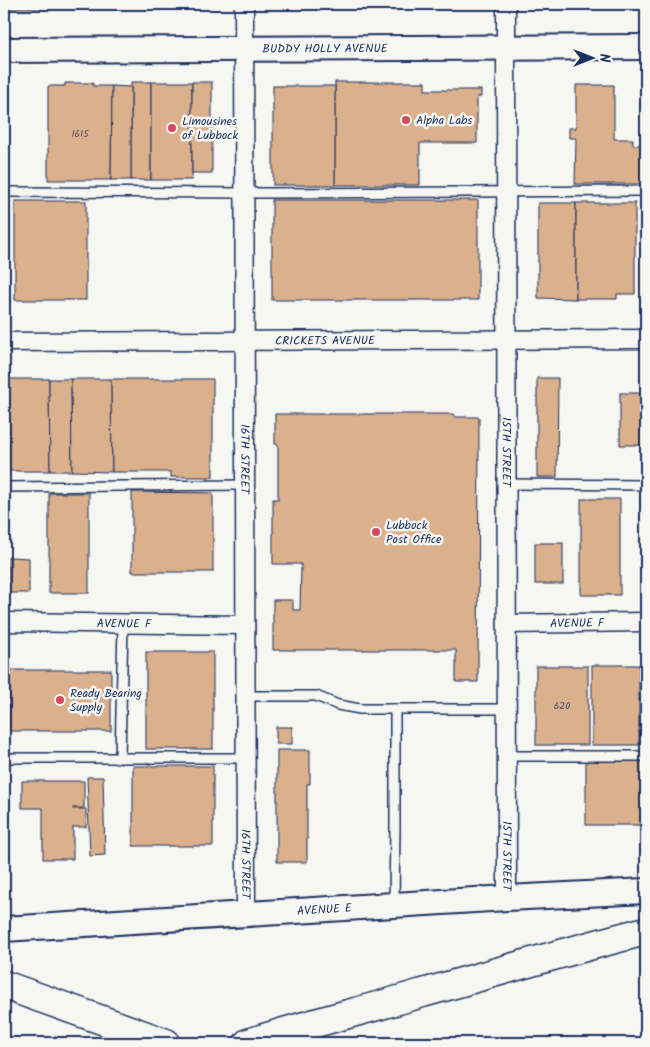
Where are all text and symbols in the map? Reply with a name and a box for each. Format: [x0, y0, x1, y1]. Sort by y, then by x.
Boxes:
north arrow [568, 32, 618, 82]
street label: BUDDY HOLLY AVENUE [262, 39, 389, 59]
text: N [593, 54, 615, 63]
place label: Alpha Labs [416, 111, 472, 130]
place label: Limousines of Lubbock [182, 112, 238, 145]
marker: Alpha Labs [400, 114, 412, 126]
marker: Limousines of Lubbock [166, 122, 178, 134]
house number: 1615 [71, 126, 89, 142]
street label: CRICKETS AVENUE [275, 331, 376, 351]
street label: 15TH STREET [496, 417, 516, 488]
street label: 16TH STREET [235, 424, 254, 496]
place label: Lubbock Post Office [386, 516, 442, 549]
marker: Lubbock Post Office [370, 526, 382, 538]
street label: AVENUE F [97, 614, 153, 634]
street label: AVENUE F [550, 614, 606, 633]
place label: Ready Bearing Supply [70, 684, 142, 717]
marker: Ready Bearing Supply [54, 694, 66, 706]
house number: 620 [554, 698, 570, 714]
street label: 15TH STREET [497, 821, 516, 892]
street label: 16TH STREET [236, 829, 255, 901]
street label: AVENUE E [296, 899, 353, 921]

